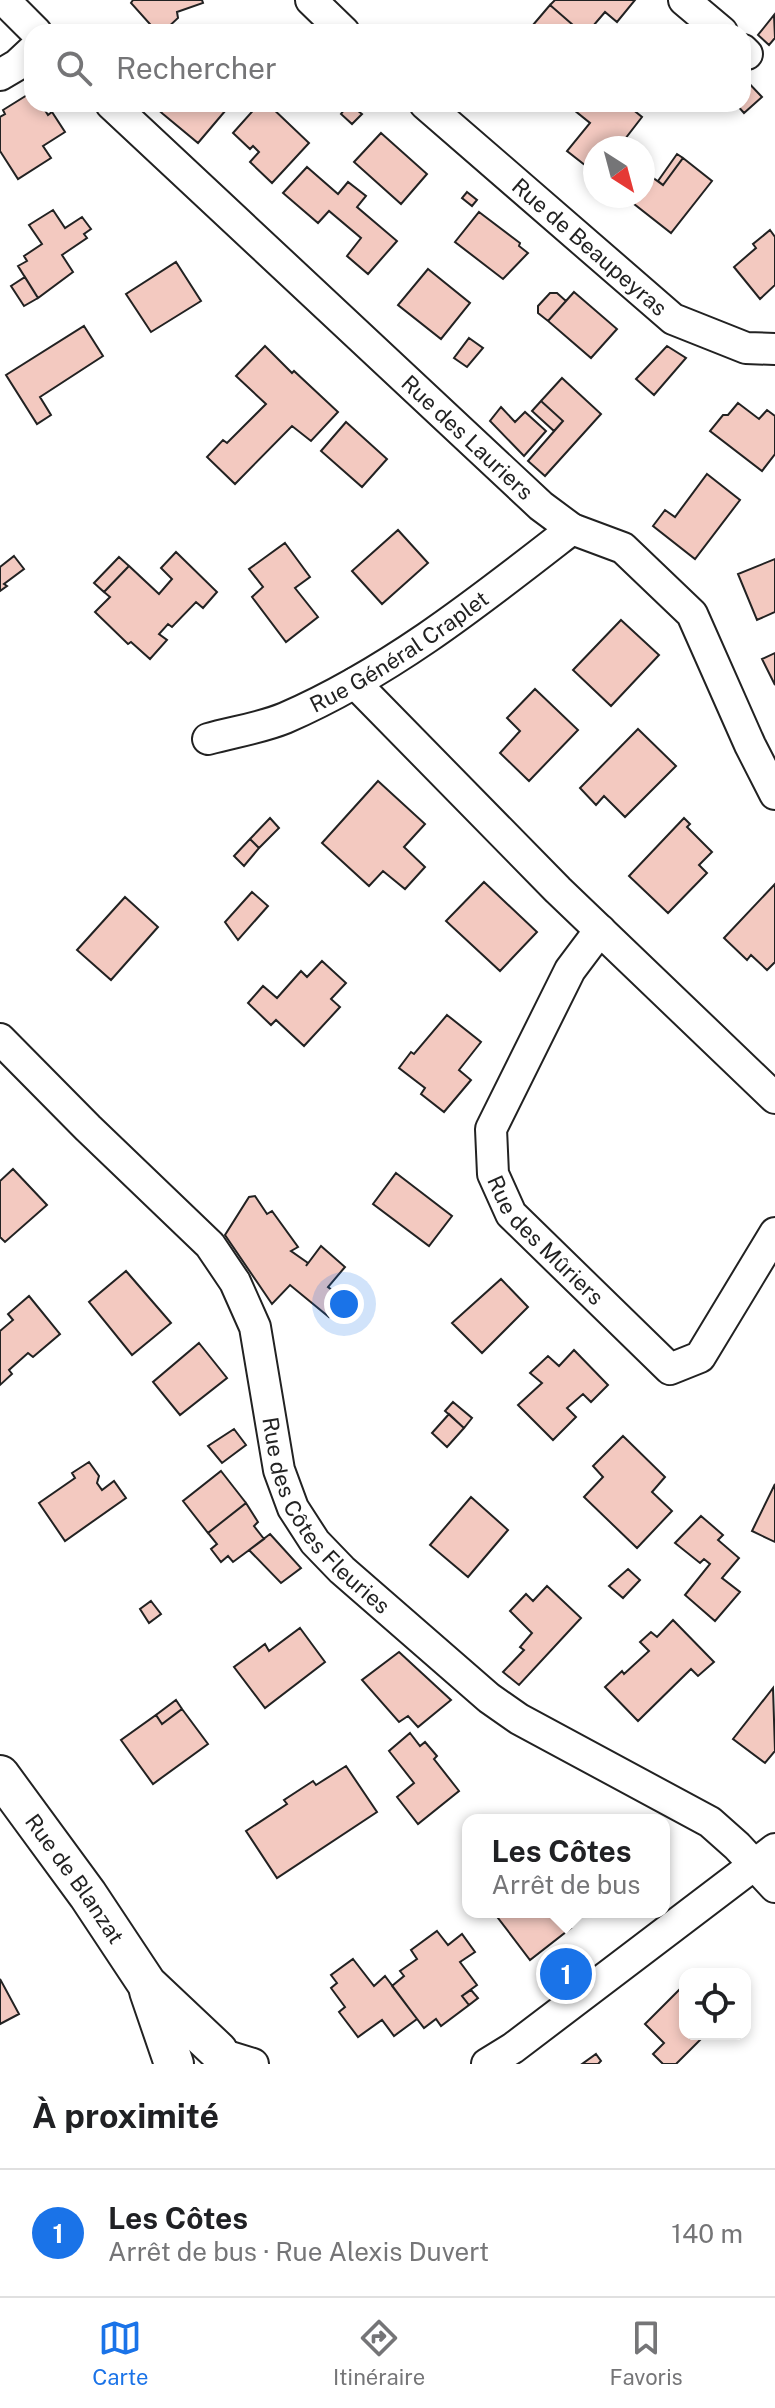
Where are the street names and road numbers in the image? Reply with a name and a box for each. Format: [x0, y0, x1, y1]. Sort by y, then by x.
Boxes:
street label: Rue de Beaupeyras [507, 173, 672, 321]
street label: Rue des Lauriers [396, 370, 539, 505]
street label: Rue Général Craplet [305, 585, 493, 718]
street label: Rue des Mûriers [482, 1171, 609, 1310]
street label: Rue des Côtes Fleuries [257, 1415, 395, 1619]
street label: Rue de Blanzat [20, 1809, 130, 1949]

